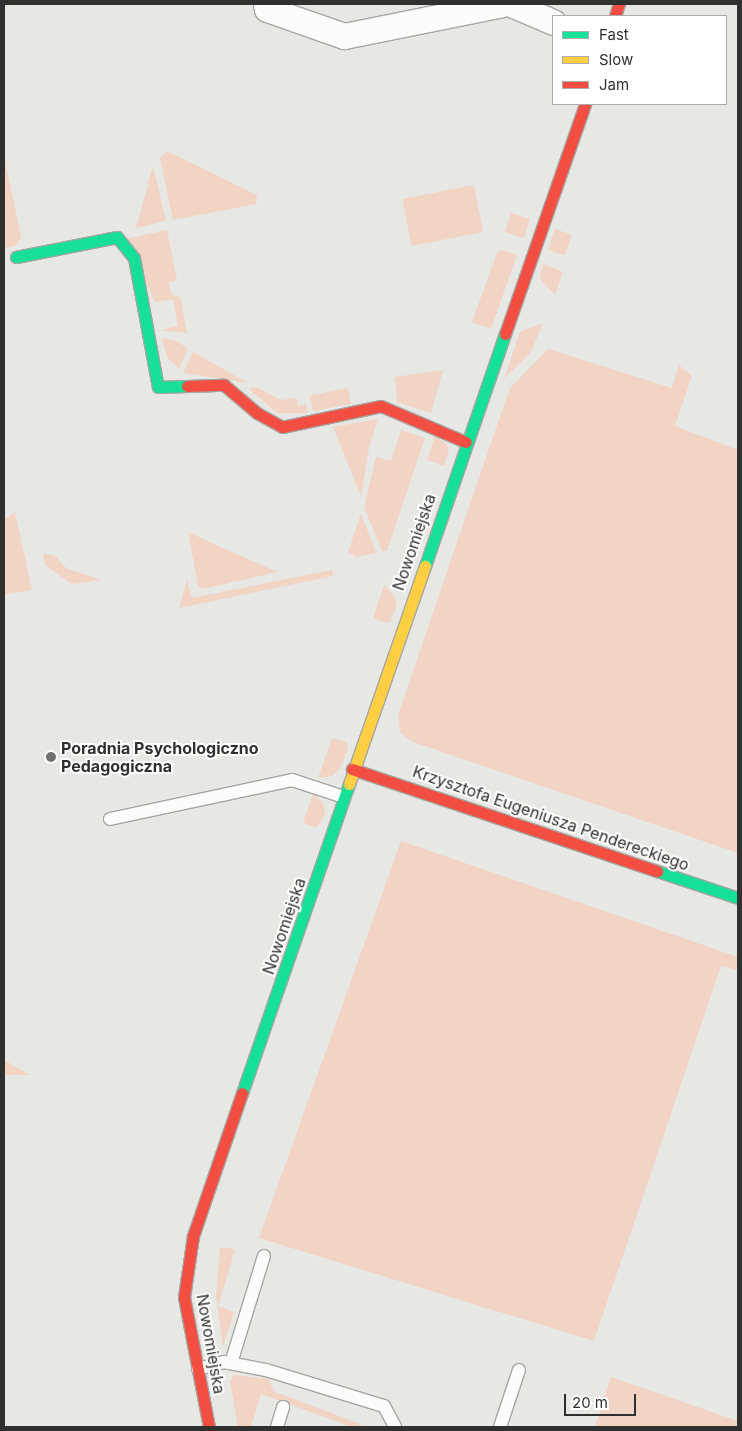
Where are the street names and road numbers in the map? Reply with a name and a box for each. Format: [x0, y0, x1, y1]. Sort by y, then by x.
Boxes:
street label: Nowomiejska [388, 491, 440, 593]
street label: Krzysztofa Eugeniusza Pendereckiego [410, 762, 692, 874]
street label: Nowomiejska [258, 875, 310, 977]
street label: Nowomiejska [193, 1293, 229, 1395]

